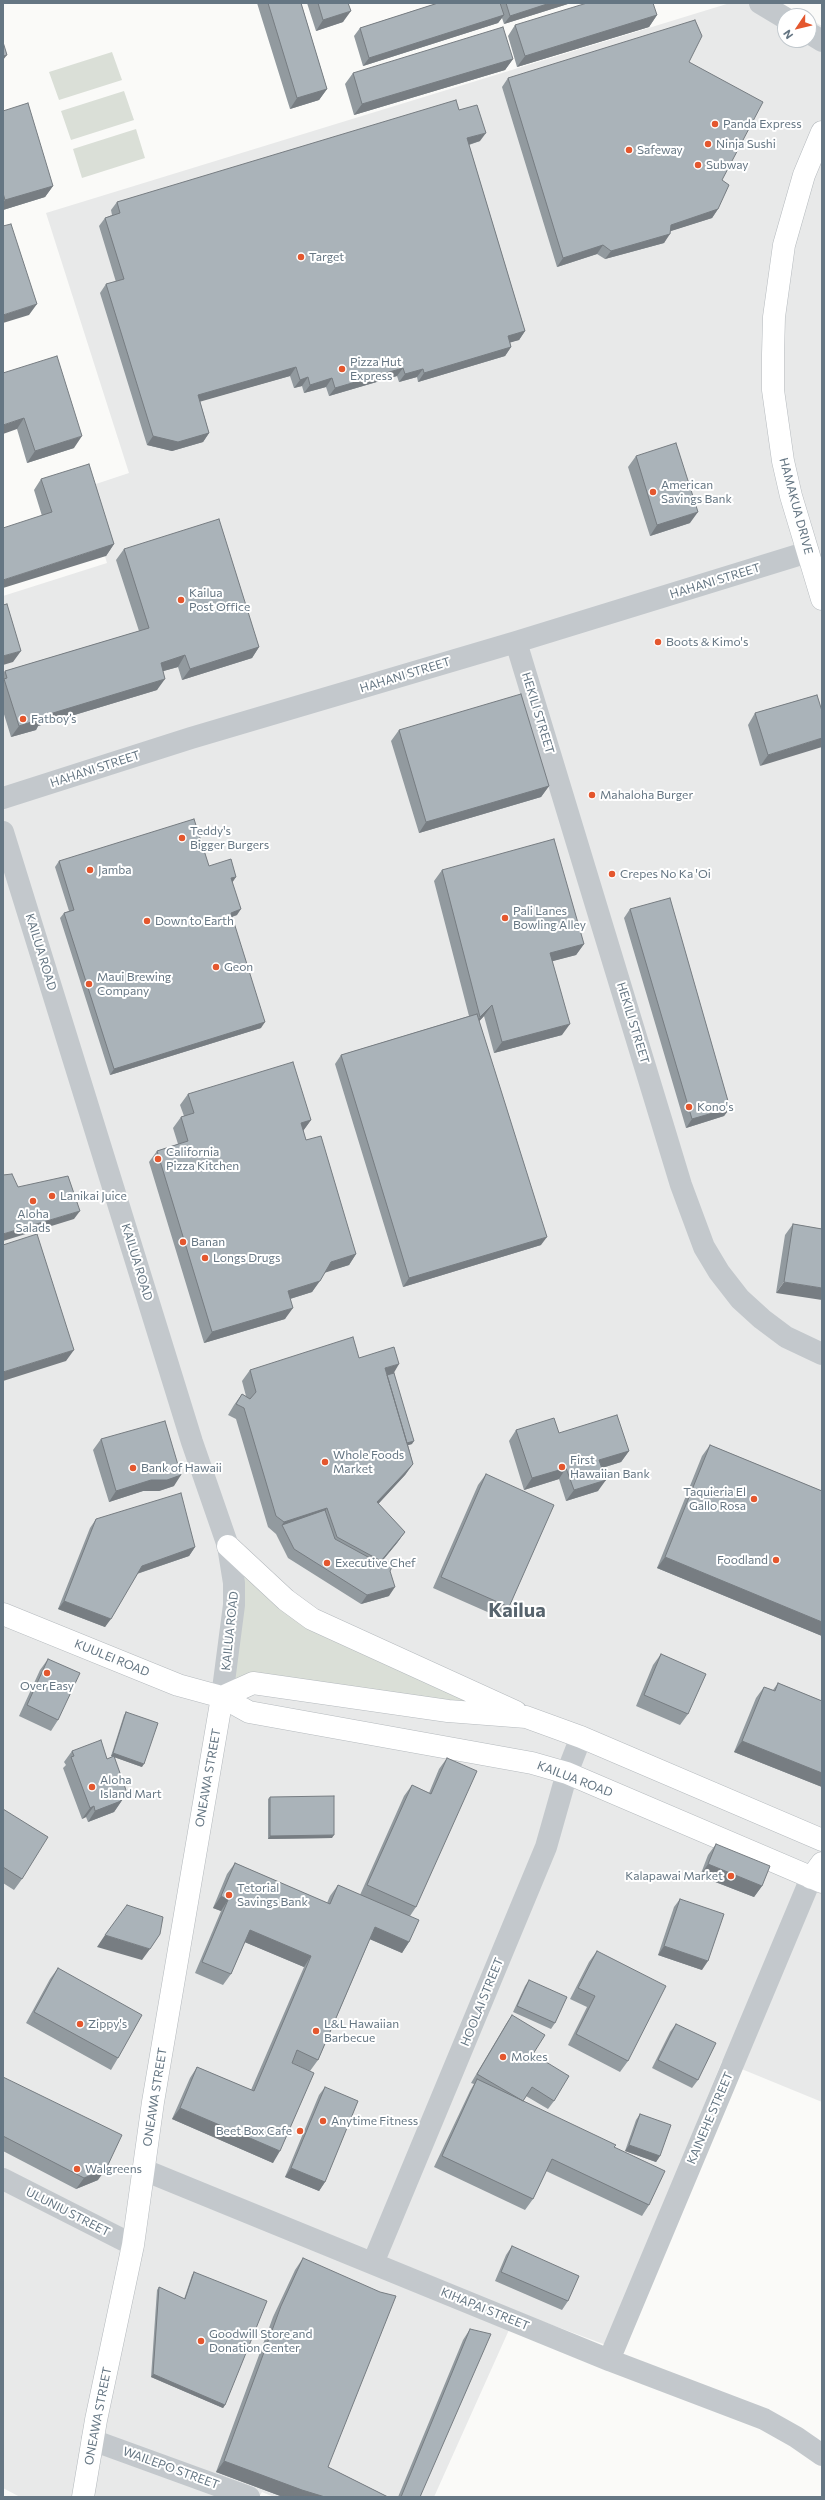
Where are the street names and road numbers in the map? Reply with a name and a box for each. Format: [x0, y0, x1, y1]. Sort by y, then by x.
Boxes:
street label: HAMAKUA DRIVE [776, 456, 816, 556]
street label: HAHANI STREET [668, 560, 762, 602]
street label: HAHANI STREET [358, 654, 452, 696]
street label: HEKILI STREET [519, 670, 557, 756]
street label: HAHANI STREET [48, 748, 142, 790]
street label: KAILUA ROAD [22, 912, 60, 992]
street label: HEKILI STREET [614, 980, 652, 1066]
street label: KAILUA ROAD [118, 1222, 156, 1302]
street label: KAILUA ROAD [219, 1591, 241, 1671]
street label: KUULEI ROAD [72, 1636, 152, 1680]
street label: ONEAWA STREET [192, 1728, 224, 1828]
street label: KAILUA ROAD [535, 1758, 615, 1800]
street label: HOOLAI STREET [458, 1956, 506, 2048]
street label: ONEAWA STREET [140, 2047, 170, 2147]
street label: KAINEHE STREET [684, 2070, 736, 2166]
street label: ULUNIU STREET [24, 2185, 112, 2239]
street label: KIHAPAI STREET [439, 2285, 531, 2333]
street label: ONEAWA STREET [81, 2366, 115, 2466]
street label: WAILEPO STREET [121, 2444, 221, 2492]

